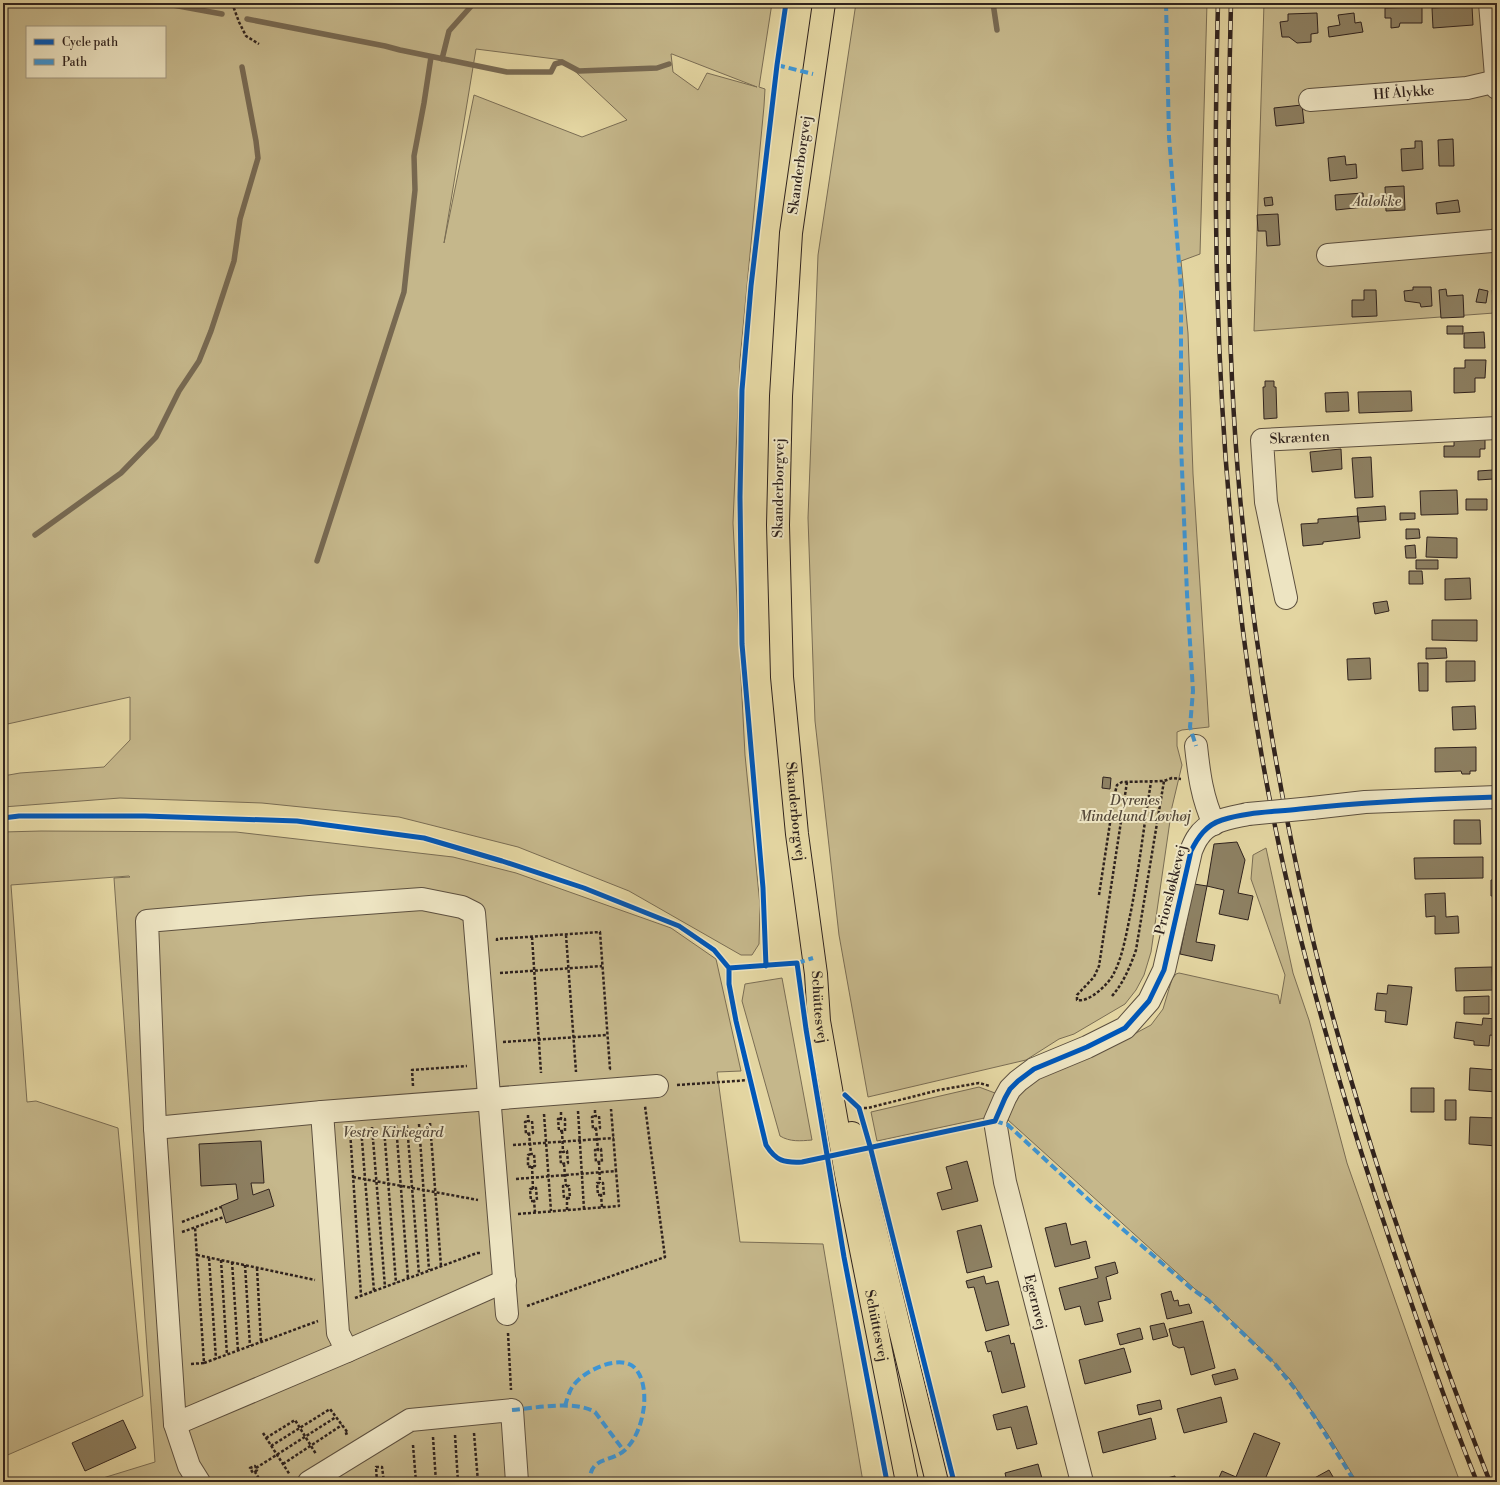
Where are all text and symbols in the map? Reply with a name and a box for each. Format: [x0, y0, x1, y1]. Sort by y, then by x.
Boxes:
legend [26, 26, 166, 78]
text: Cycle path [62, 35, 118, 50]
text: Path [62, 55, 87, 70]
street label: Hf Ålykke [1372, 82, 1435, 104]
street label: Skanderborgvej [784, 114, 816, 216]
park label: Aaløkke [1351, 193, 1402, 211]
street label: Skrænten [1269, 428, 1331, 449]
street label: Skanderborgvej [769, 438, 789, 538]
street label: Skanderborgvej [781, 761, 810, 862]
park label: Dyrenes Mindelund Løvhøj [1079, 792, 1192, 826]
street label: Priorsløkkevej [1151, 843, 1191, 937]
street label: Schüttesvej [807, 970, 832, 1045]
park label: Vestre Kirkegård [343, 1124, 444, 1142]
street label: Egernvej [1019, 1272, 1051, 1332]
street label: Schüttesvej [860, 1288, 892, 1363]

